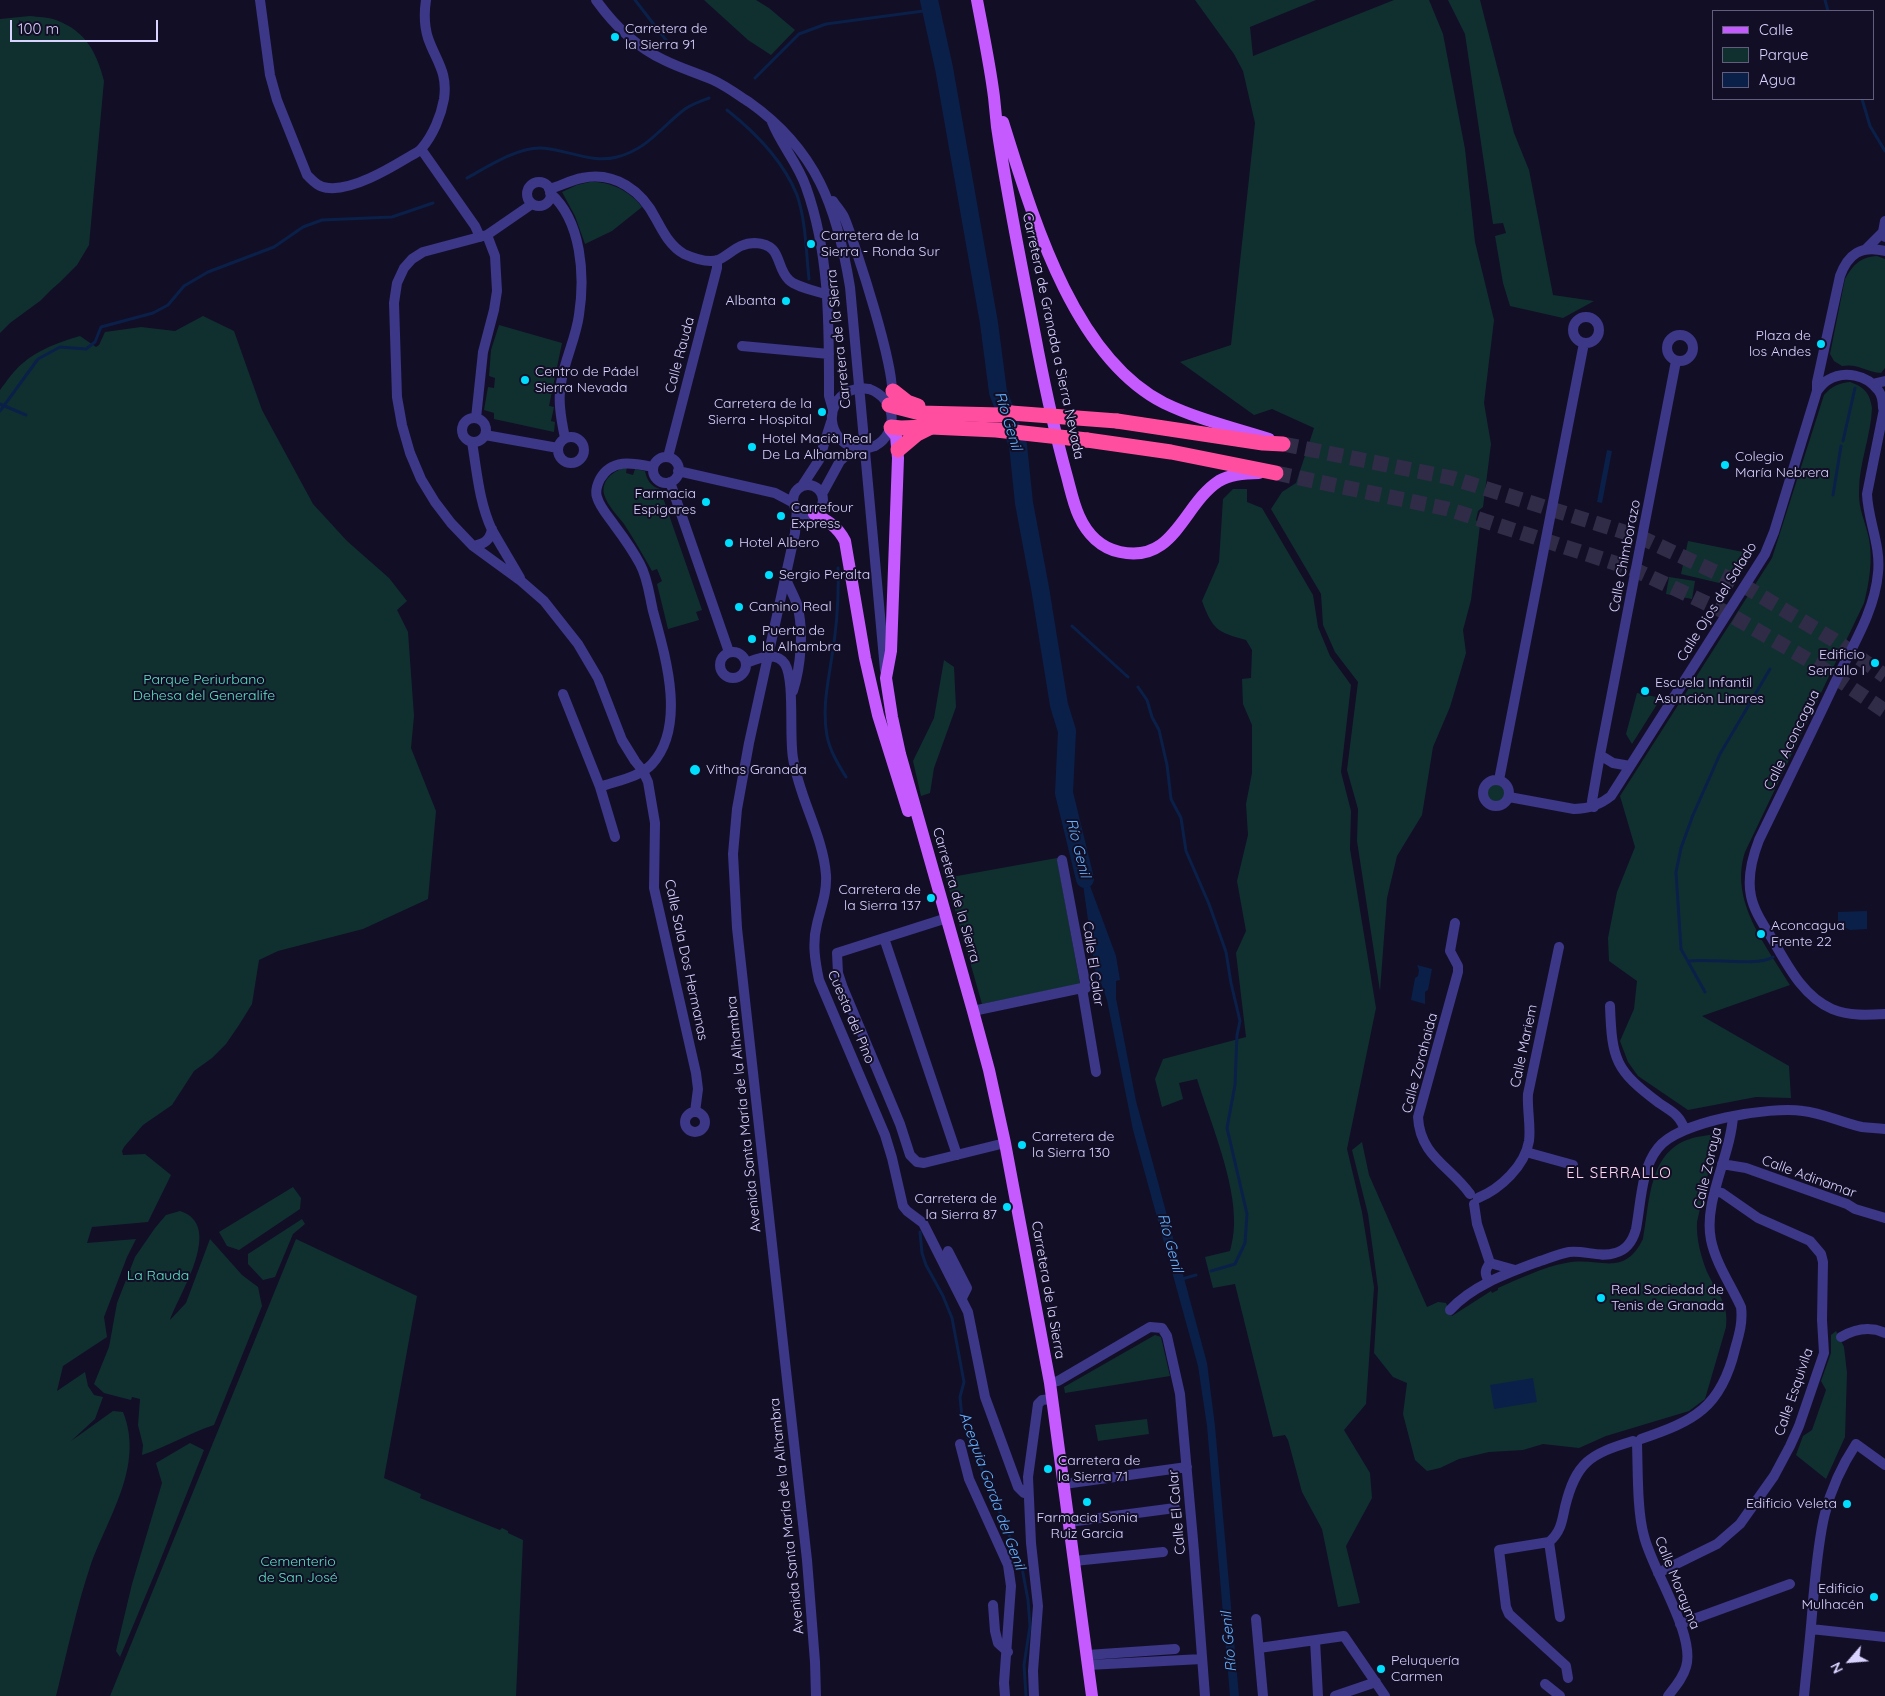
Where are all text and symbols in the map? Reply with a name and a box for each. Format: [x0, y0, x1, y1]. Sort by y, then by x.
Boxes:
scale bar [12, 10, 160, 42]
legend [1712, 10, 1875, 100]
text: 100 m [18, 19, 59, 38]
text: Calle [1759, 20, 1793, 39]
place label: Carretera de la Sierra 91 [625, 21, 708, 54]
marker: Carretera de la Sierra 91 [609, 31, 621, 43]
text: Parque [1759, 45, 1809, 64]
text: Agua [1759, 70, 1796, 89]
street label: Carretera de Granada a Sierra Nevada [1019, 211, 1087, 461]
place label: Carretera de la Sierra - Ronda Sur [821, 228, 940, 260]
marker: Carretera de la Sierra - Ronda Sur [805, 238, 817, 250]
street label: Carretera de la Sierra [823, 269, 855, 409]
place label: Albanta [725, 293, 776, 309]
marker: Albanta [780, 295, 792, 307]
street label: Calle Rauda [662, 315, 698, 395]
place label: Plaza de los Andes [1749, 328, 1811, 361]
marker: Plaza de los Andes [1815, 338, 1827, 350]
place label: Centro de Pádel Sierra Nevada [535, 364, 639, 397]
marker: Centro de Pádel Sierra Nevada [519, 374, 531, 386]
water label: Río Genil [991, 389, 1025, 453]
place label: Carretera de la Sierra - Hospital [708, 396, 812, 428]
marker: Carretera de la Sierra - Hospital [816, 406, 828, 418]
place label: Hotel Macià Real De La Alhambra [762, 431, 872, 464]
marker: Hotel Macià Real De La Alhambra [746, 441, 758, 453]
place label: Colegio María Nebrera [1735, 449, 1829, 482]
marker: Colegio María Nebrera [1719, 459, 1731, 471]
place label: Farmacia Espigares [633, 486, 696, 518]
marker: Farmacia Espigares [700, 496, 712, 508]
street label: Calle Chimborazo [1606, 498, 1644, 614]
place label: Carrefour Express [791, 500, 853, 532]
marker: Carrefour Express [775, 510, 787, 522]
place label: Hotel Albero [739, 535, 819, 551]
marker: Hotel Albero [723, 537, 735, 549]
street label: Calle Ojos del Salado [1673, 539, 1761, 665]
place label: Sergio Peralta [779, 567, 870, 583]
marker: Sergio Peralta [763, 569, 775, 581]
place label: Camino Real [749, 599, 832, 615]
marker: Camino Real [733, 601, 745, 613]
place label: Puerta de la Alhambra [762, 623, 841, 656]
marker: Puerta de la Alhambra [746, 633, 758, 645]
place label: Edificio Serrallo I [1808, 647, 1865, 680]
marker: Edificio Serrallo I [1869, 657, 1881, 669]
park label: Parque Periurbano Dehesa del Generalife [133, 672, 275, 704]
place label: Escuela Infantil Asunción Linares [1655, 675, 1764, 708]
marker: Escuela Infantil Asunción Linares [1639, 685, 1651, 697]
street label: Calle Aconcagua [1760, 687, 1824, 793]
place label: Vithas Granada [706, 762, 807, 778]
marker: Vithas Granada [688, 763, 702, 777]
water label: Río Genil [1062, 816, 1094, 880]
street label: Carretera de la Sierra [929, 826, 983, 964]
street label: Calle Sala Dos Hermanas [661, 878, 711, 1042]
place label: Carretera de la Sierra 137 [838, 882, 921, 914]
marker: Carretera de la Sierra 137 [925, 892, 937, 904]
place label: Aconcagua Frente 22 [1771, 918, 1845, 950]
street label: Calle El Calar [1079, 921, 1107, 1007]
marker: Aconcagua Frente 22 [1755, 928, 1767, 940]
street label: Cuesta del Pino [824, 968, 878, 1066]
street label: Avenida Santa María de la Alhambra [723, 995, 765, 1233]
street label: Calle Mariem [1507, 1003, 1541, 1089]
street label: Calle Zorahaida [1399, 1011, 1441, 1115]
street label: Calle Zoraya [1690, 1126, 1726, 1210]
place label: Carretera de la Sierra 130 [1032, 1129, 1115, 1162]
marker: Carretera de la Sierra 130 [1016, 1139, 1028, 1151]
street label: Calle Adinamar [1759, 1152, 1859, 1202]
district label: EL SERRALLO [1565, 1164, 1673, 1182]
place label: Carretera de la Sierra 87 [914, 1191, 997, 1224]
marker: Carretera de la Sierra 87 [1001, 1201, 1013, 1213]
water label: Río Genil [1153, 1211, 1187, 1275]
street label: Carretera de la Sierra [1028, 1220, 1068, 1360]
park label: La Rauda [127, 1268, 189, 1284]
place label: Real Sociedad de Tenis de Granada [1611, 1282, 1724, 1314]
marker: Real Sociedad de Tenis de Granada [1595, 1292, 1607, 1304]
street label: Calle Esquivila [1771, 1346, 1817, 1438]
street label: Avenida Santa María de la Alhambra [766, 1397, 808, 1635]
water label: Acequia Gorda del Genil [955, 1410, 1029, 1572]
place label: Carretera de la Sierra 71 [1058, 1453, 1141, 1485]
marker: Carretera de la Sierra 71 [1042, 1463, 1054, 1475]
street label: Calle El Calar [1165, 1469, 1189, 1555]
marker: Farmacia Sonia Ruiz Garcia [1081, 1496, 1093, 1508]
place label: Edificio Veleta [1746, 1496, 1837, 1512]
marker: Edificio Veleta [1841, 1498, 1853, 1510]
place label: Farmacia Sonia Ruiz Garcia [1036, 1510, 1138, 1542]
street label: Calle Morayma [1651, 1534, 1703, 1632]
park label: Cementerio de San José [258, 1554, 338, 1586]
place label: Edificio Mulhacén [1802, 1581, 1864, 1614]
marker: Edificio Mulhacén [1868, 1591, 1880, 1603]
water label: Río Genil [1217, 1611, 1241, 1673]
north arrow [1825, 1636, 1875, 1686]
place label: Peluquería Carmen [1391, 1653, 1459, 1685]
text: N [1826, 1659, 1847, 1676]
marker: Peluquería Carmen [1375, 1663, 1387, 1675]

